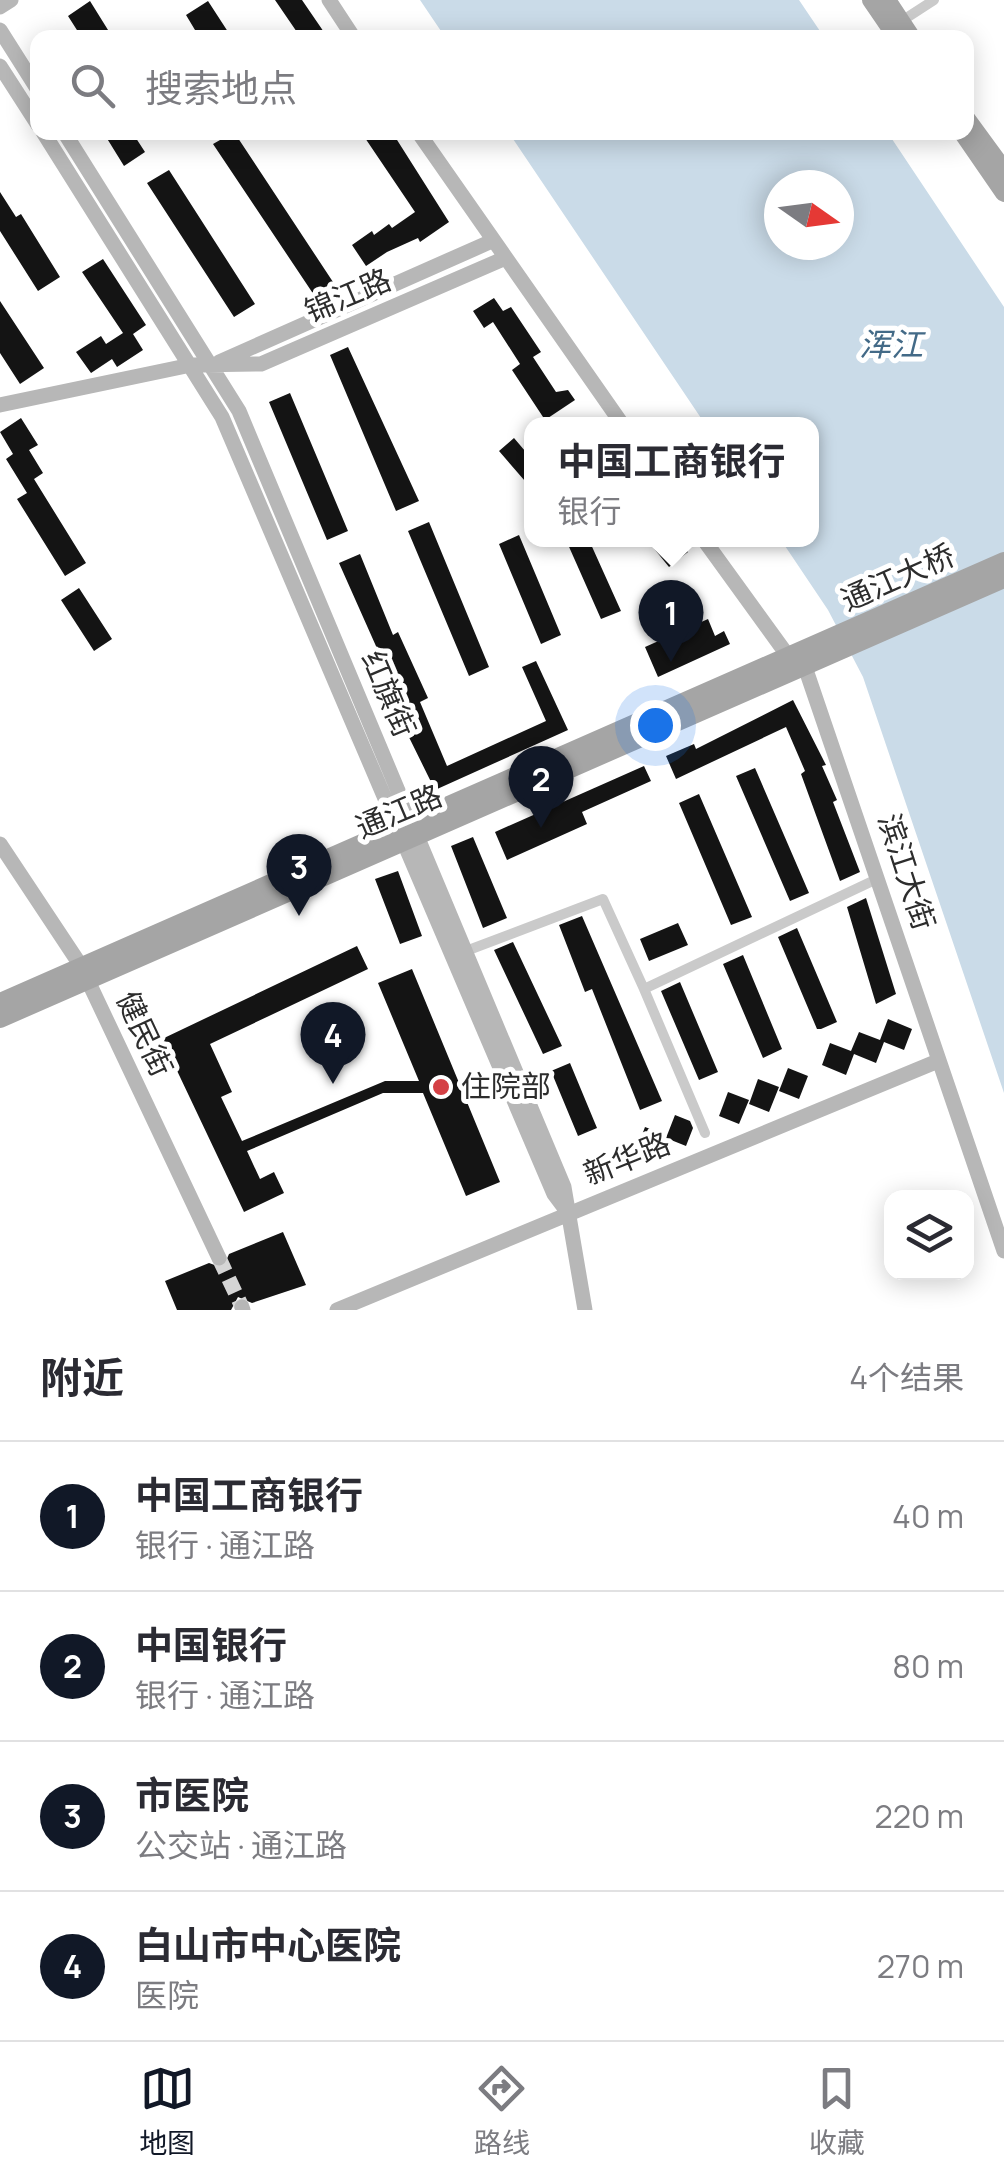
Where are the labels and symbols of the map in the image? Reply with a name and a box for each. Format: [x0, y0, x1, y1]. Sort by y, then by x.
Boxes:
north arrow [764, 170, 854, 260]
street label: 锦江路 [298, 258, 397, 331]
water label: 浑江 [859, 322, 926, 366]
street label: 通江大桥 [834, 533, 961, 620]
pin: 1 [638, 580, 704, 662]
street label: 红旗街 [353, 644, 426, 743]
your location [630, 700, 681, 751]
pin: 2 [508, 746, 574, 828]
street label: 通江路 [349, 774, 448, 847]
street label: 滨江大街 [869, 808, 945, 935]
pin: 3 [266, 834, 332, 916]
street label: 健民街 [108, 984, 183, 1083]
pin: 4 [300, 1002, 366, 1084]
place label: 住院部 [461, 1065, 551, 1106]
marker: 住院部 [430, 1076, 452, 1098]
street label: 新华路 [577, 1122, 676, 1193]

